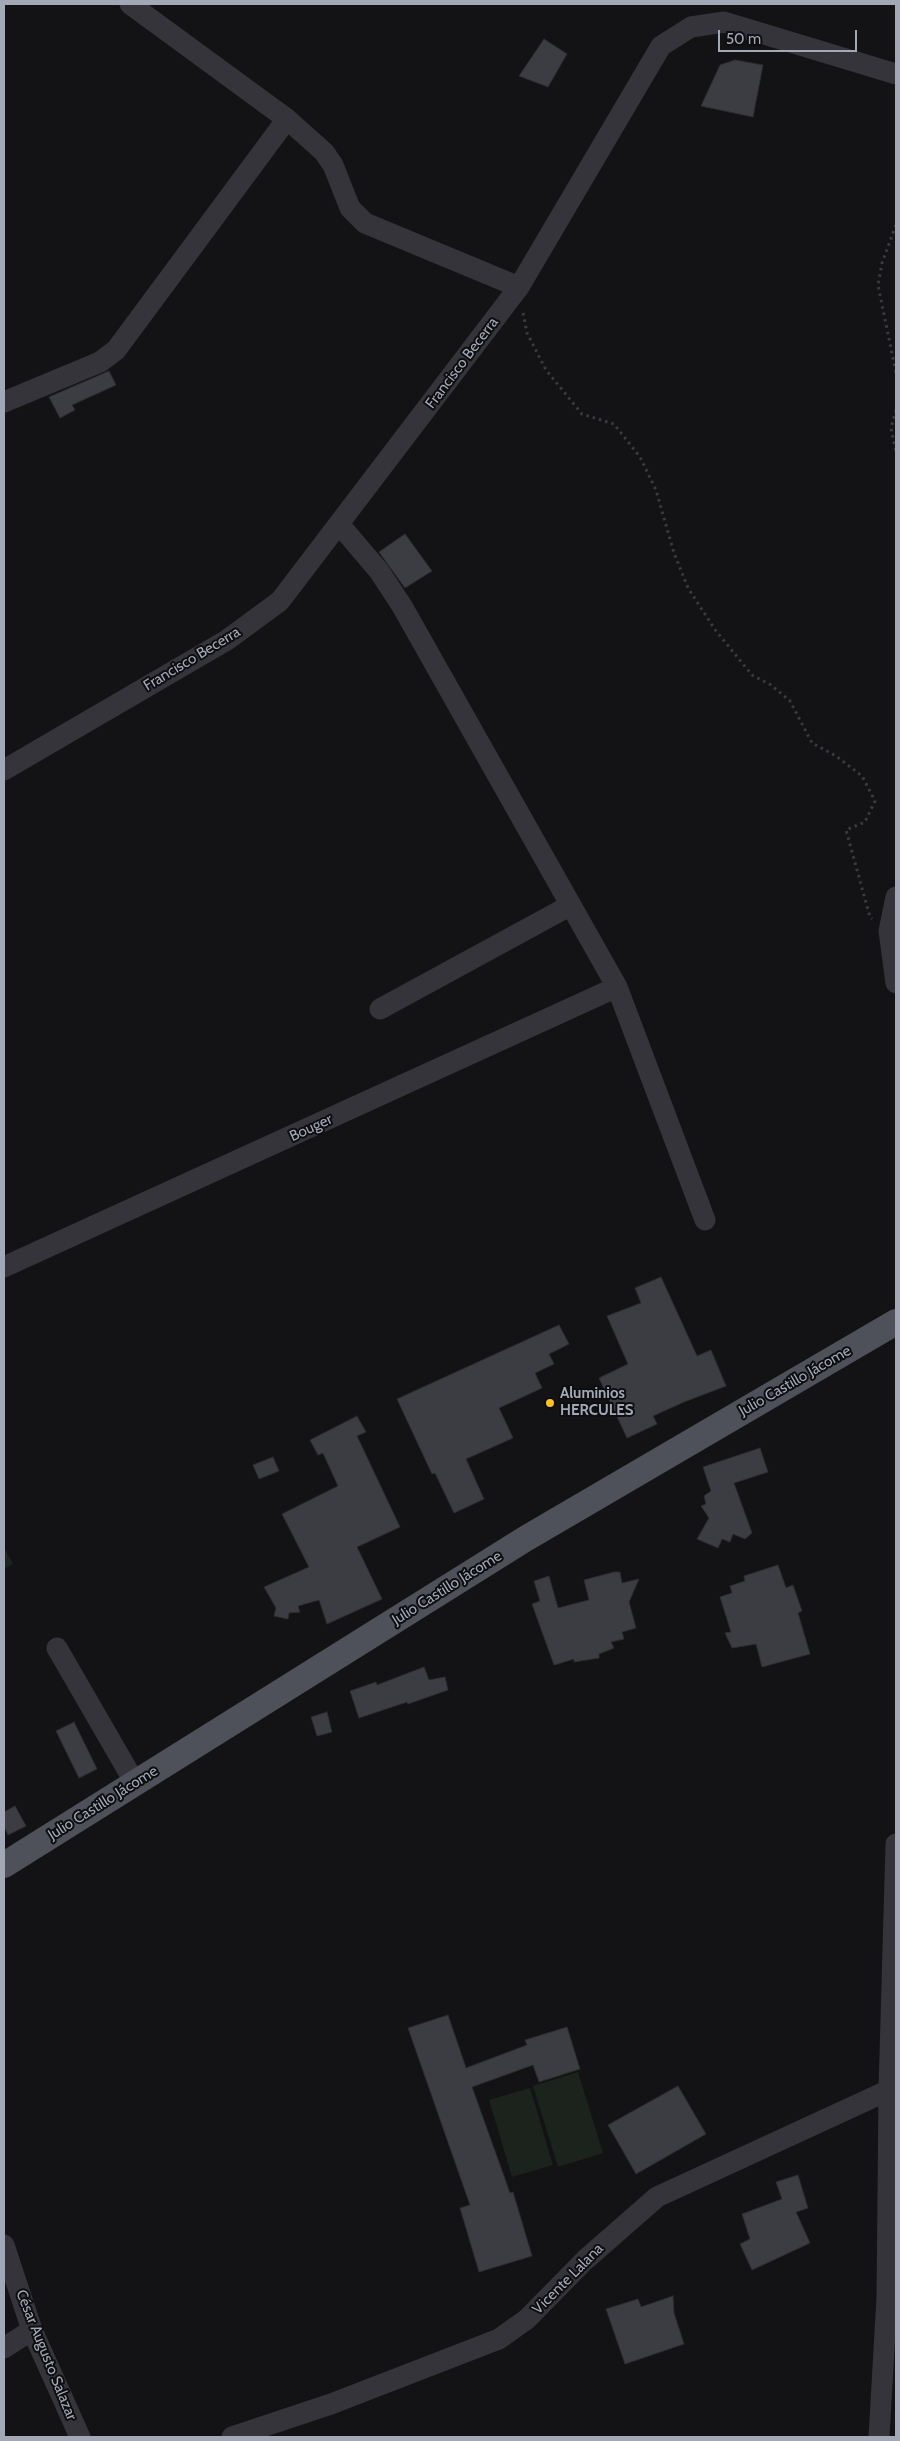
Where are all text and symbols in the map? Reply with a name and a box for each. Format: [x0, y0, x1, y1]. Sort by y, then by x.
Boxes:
scale bar [720, 20, 859, 52]
text: 50 m [726, 30, 761, 48]
street label: Francisco Becerra [422, 314, 502, 412]
street label: Francisco Becerra [140, 623, 244, 695]
street label: Bouger [287, 1110, 335, 1146]
street label: Julio Castillo Jácome [736, 1342, 854, 1420]
place label: Aluminios HERCULES [560, 1385, 633, 1420]
marker: Aluminios HERCULES [544, 1397, 556, 1409]
street label: Julio Castillo Jácome [389, 1547, 505, 1629]
street label: Julio Castillo Jácome [45, 1762, 161, 1844]
street label: Vicente Lalana [529, 2240, 607, 2318]
street label: César Augusto Salazar [12, 2287, 80, 2423]

